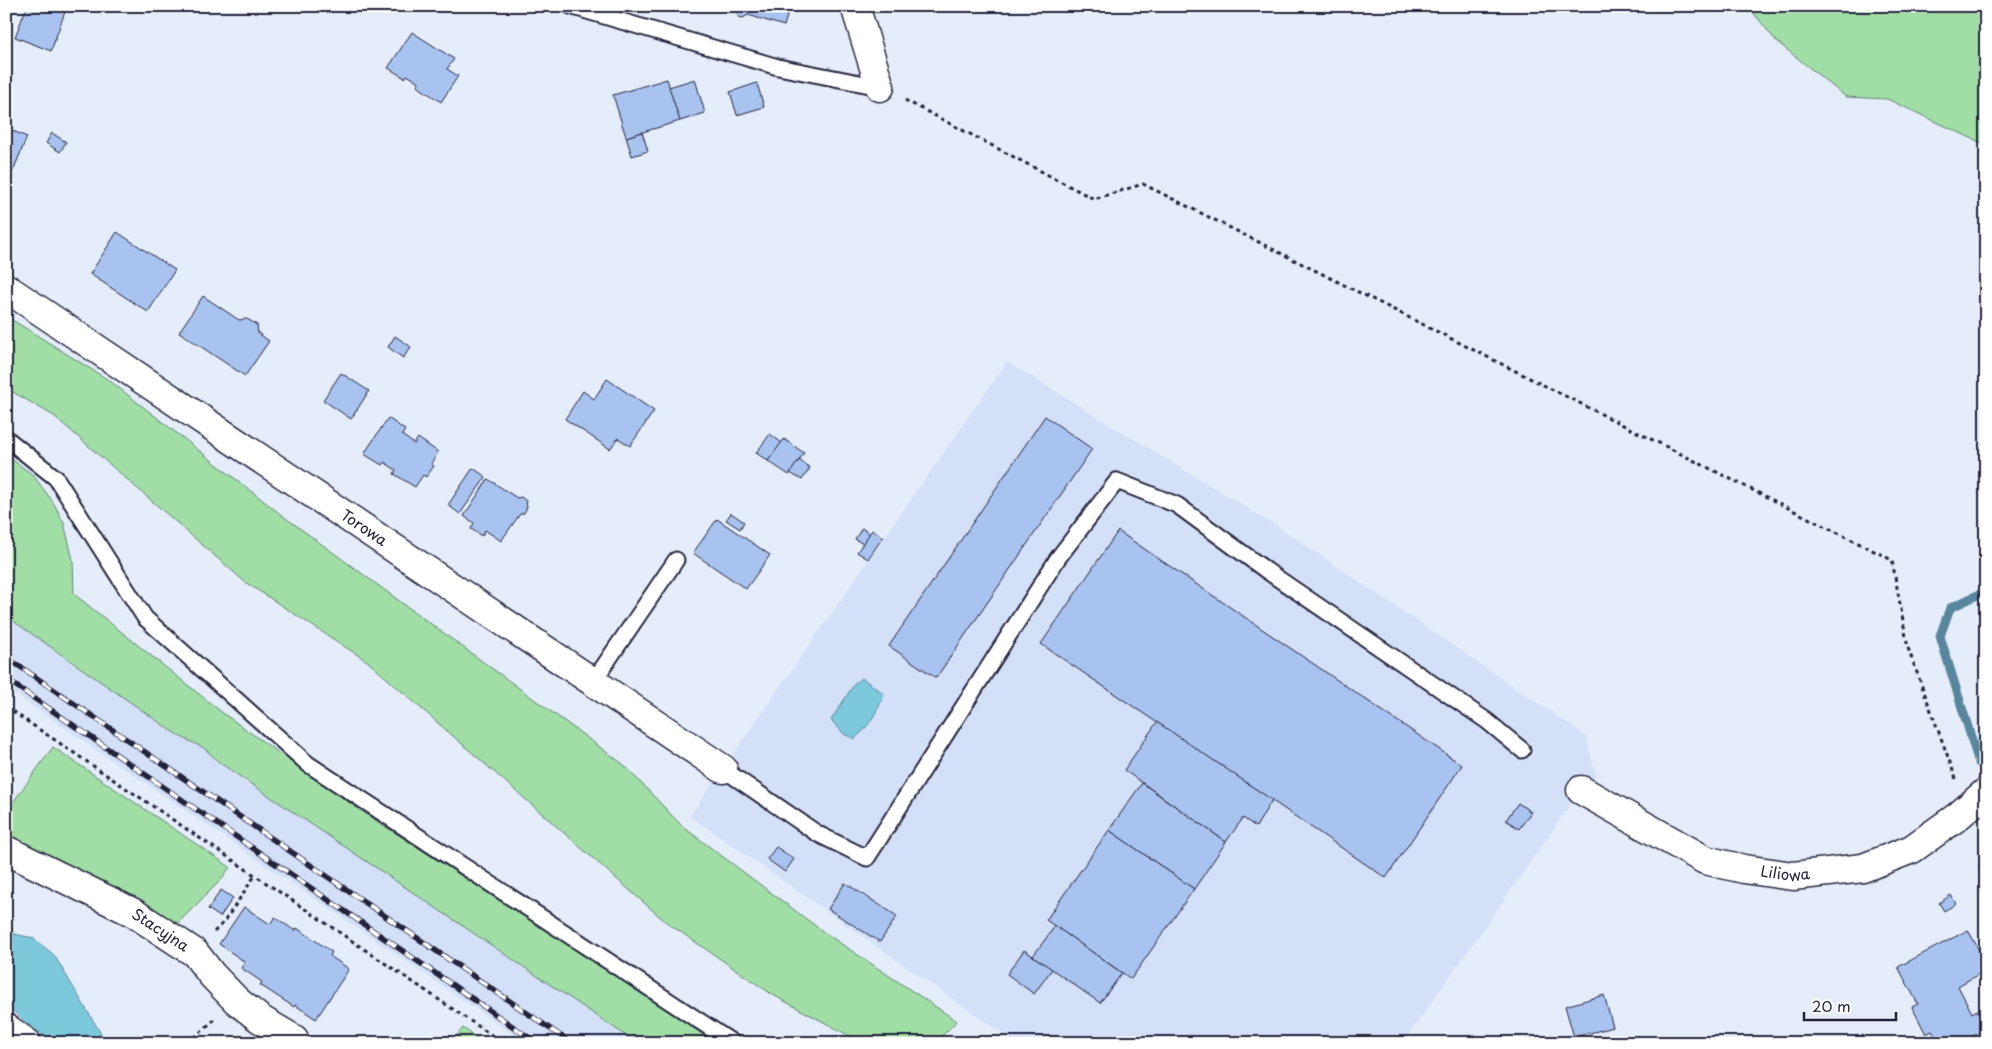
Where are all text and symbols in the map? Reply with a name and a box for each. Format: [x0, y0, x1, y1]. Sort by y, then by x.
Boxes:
street label: Torowa [337, 503, 393, 551]
street label: Liliowa [1759, 859, 1812, 886]
street label: Stacyjna [128, 902, 195, 957]
scale bar [1804, 989, 1897, 1021]
text: 20 m [1812, 994, 1851, 1017]

